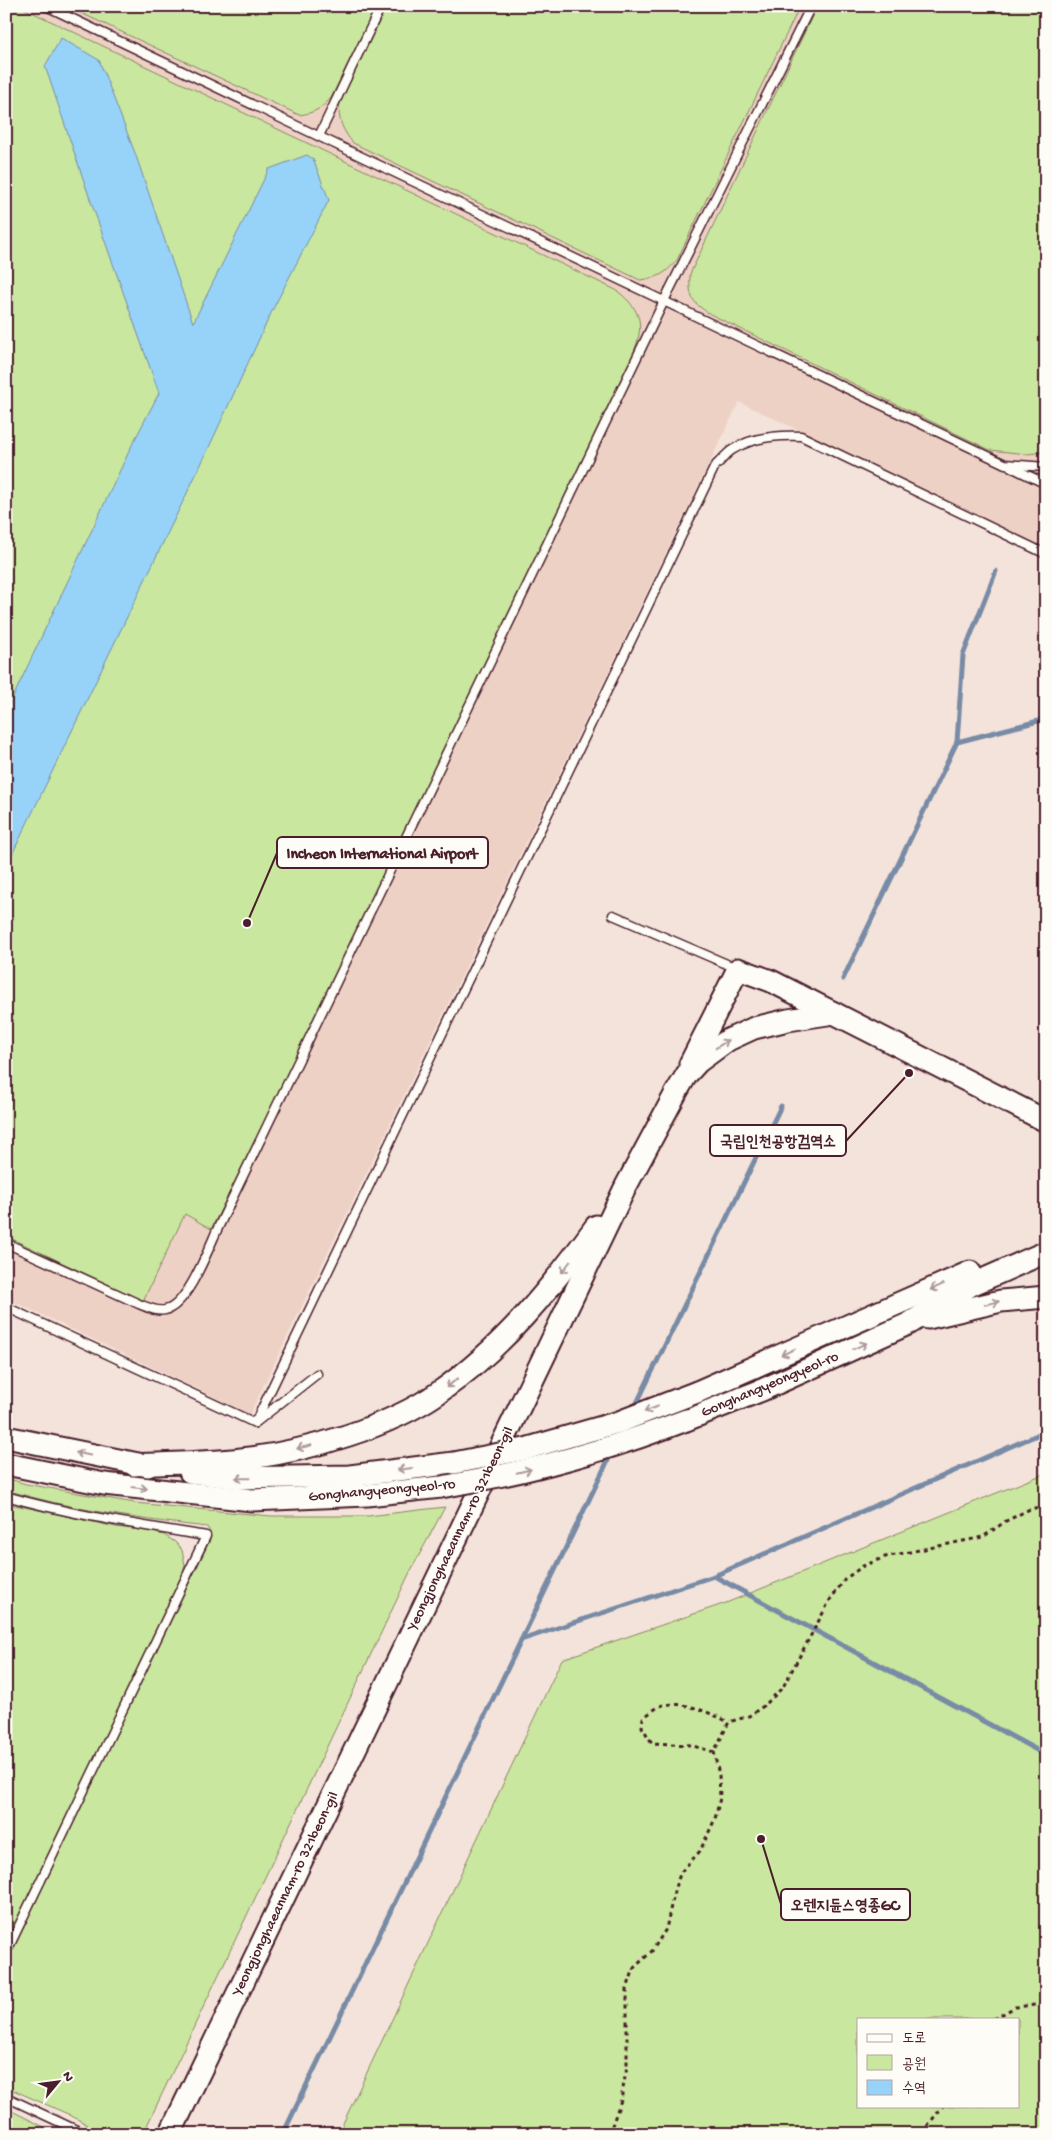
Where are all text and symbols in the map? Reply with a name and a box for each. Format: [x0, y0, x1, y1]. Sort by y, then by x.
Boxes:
callout: Incheon International Airport [277, 837, 488, 868]
text: Incheon International Airport [287, 846, 479, 865]
one-way arrow [715, 1039, 729, 1049]
callout: 국립인천공항검역소 [710, 1125, 846, 1156]
text: 국립인천공항검역소 [720, 1134, 836, 1153]
one-way arrow [561, 1260, 571, 1274]
one-way arrow [930, 1282, 945, 1292]
one-way arrow [983, 1298, 999, 1307]
one-way arrow [852, 1340, 867, 1350]
one-way arrow [781, 1347, 796, 1357]
street label: Gonghangyeongyeol-ro [699, 1348, 842, 1422]
one-way arrow [446, 1377, 459, 1388]
one-way arrow [644, 1405, 659, 1414]
street label: Yeongjonghaeannam-ro 321beon-gil [403, 1424, 518, 1636]
one-way arrow [297, 1443, 313, 1452]
one-way arrow [75, 1449, 91, 1458]
one-way arrow [398, 1465, 414, 1475]
one-way arrow [515, 1466, 531, 1476]
one-way arrow [236, 1473, 252, 1483]
street label: Gonghangyeongyeol-ro [308, 1476, 456, 1506]
one-way arrow [132, 1483, 148, 1493]
street label: Yeongjonghaeannam-ro 321beon-gil [228, 1789, 343, 2001]
callout: 오렌지듄스영종GC [781, 1889, 910, 1920]
text: 오렌지듄스영종GC [791, 1897, 901, 1917]
legend [857, 2018, 1020, 2108]
text: 도로 [902, 2030, 926, 2048]
text: 공원 [902, 2056, 926, 2074]
north arrow [32, 2058, 82, 2108]
text: N [58, 2069, 77, 2085]
text: 수역 [902, 2080, 926, 2098]

